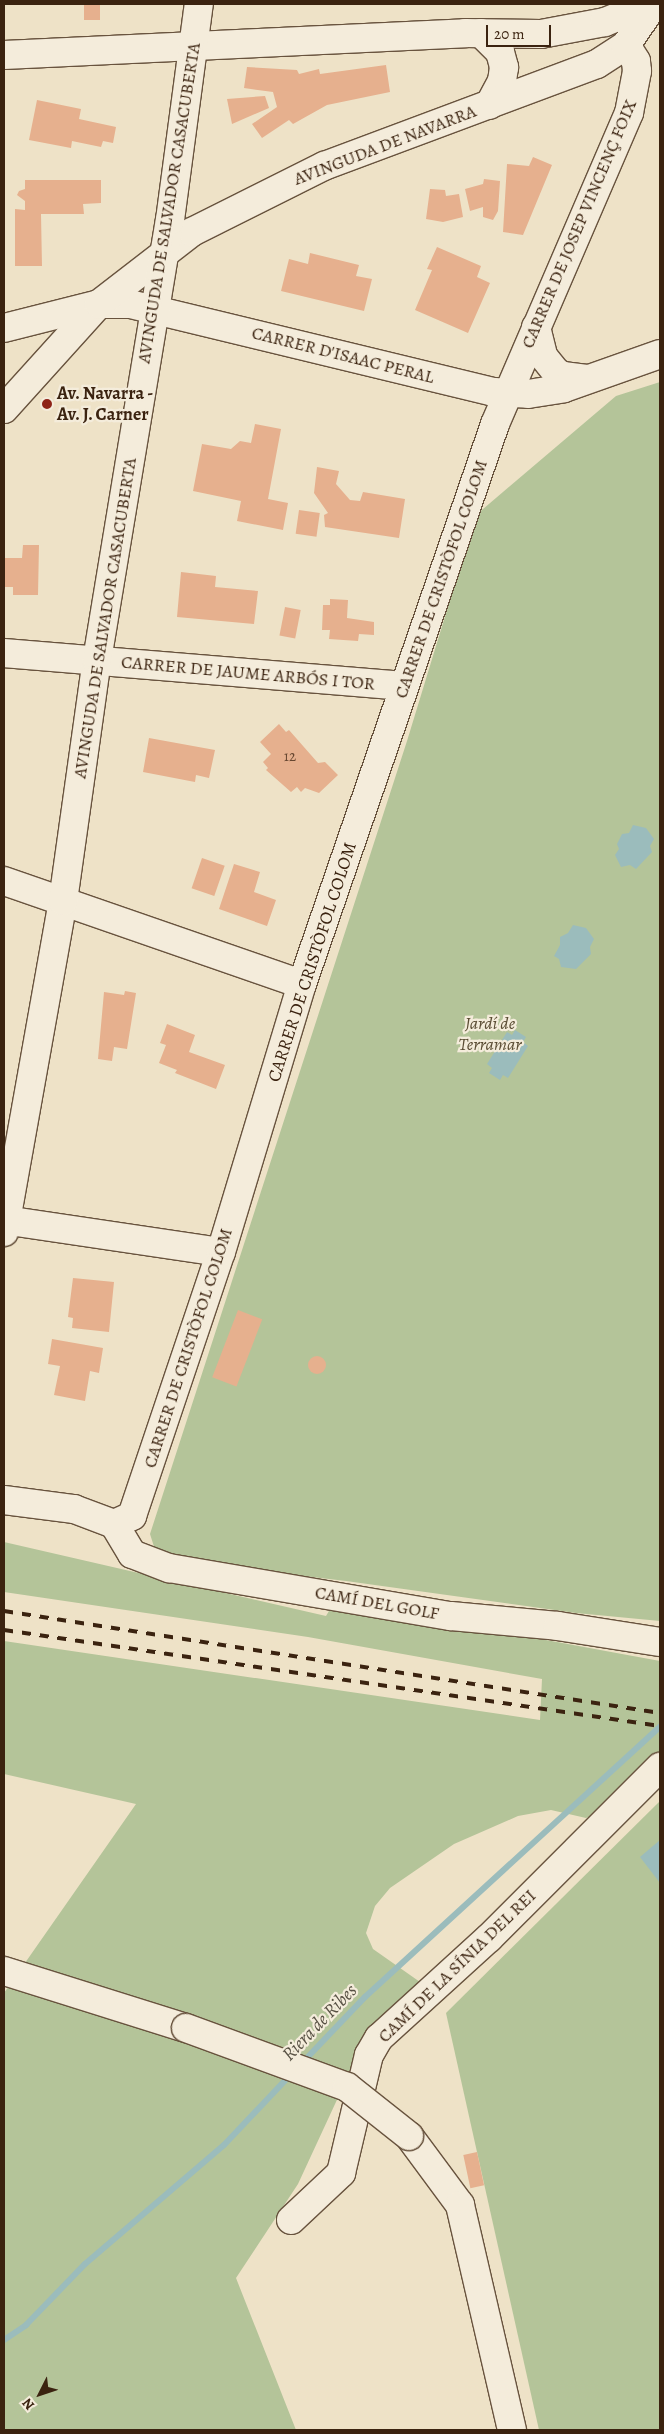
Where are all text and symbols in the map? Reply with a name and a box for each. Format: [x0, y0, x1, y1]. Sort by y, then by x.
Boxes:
scale bar [489, 15, 554, 47]
text: 20 m [494, 24, 525, 44]
street label: AVINGUDA DE SALVADOR CASACUBERTA [133, 41, 205, 365]
street label: CARRER DE JOSEP VINCENÇ FOIX [517, 97, 641, 351]
street label: AVINGUDA DE NAVARRA [291, 100, 479, 190]
street label: CARRER D'ISAAC PERAL [250, 322, 436, 388]
place label: Av. Navarra - Av. J. Carner [57, 383, 154, 426]
marker: Av. Navarra - Av. J. Carner [41, 398, 53, 410]
street label: AVINGUDA DE SALVADOR CASACUBERTA [69, 456, 141, 780]
street label: CARRER DE CRISTÒFOL COLOM [390, 457, 492, 701]
street label: CARRER DE JAUME ARBÓS I TOR [120, 651, 376, 695]
house number: 12 [284, 748, 296, 766]
street label: CARRER DE CRISTÒFOL COLOM [263, 839, 361, 1085]
park label: Jardí de Terramar [458, 1013, 522, 1056]
street label: CARRER DE CRISTÒFOL COLOM [139, 1225, 237, 1471]
street label: CAMÍ DEL GOLF [313, 1581, 441, 1625]
street label: CAMÍ DE LA SÍNIA DEL REI [374, 1885, 540, 2047]
water label: Riera de Ribes [278, 1980, 362, 2066]
north arrow [15, 2369, 65, 2419]
text: N [18, 2394, 39, 2414]

